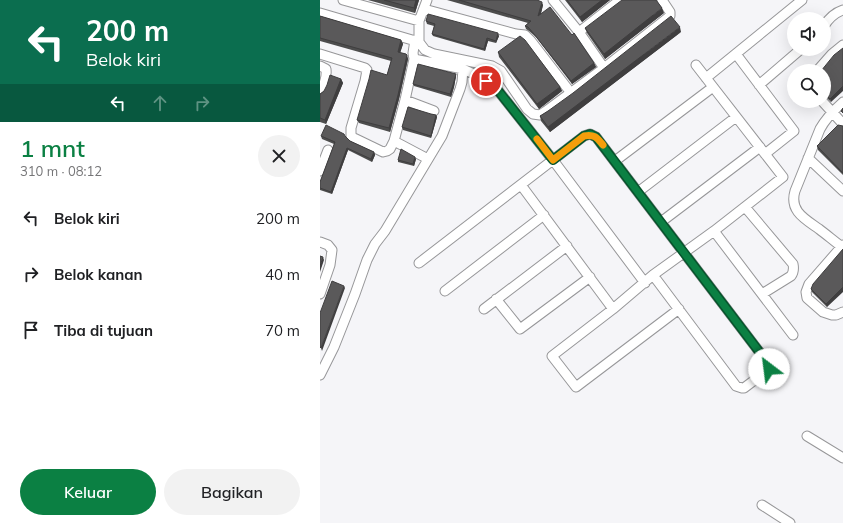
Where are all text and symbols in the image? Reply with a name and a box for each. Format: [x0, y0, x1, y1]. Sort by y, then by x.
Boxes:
map controls [787, 12, 831, 108]
button: sound [787, 12, 831, 56]
text: 200 m [86, 13, 169, 48]
icon: left [20, 16, 72, 68]
text: Belok kiri [86, 48, 161, 71]
pin [469, 64, 503, 98]
button: search [787, 64, 831, 108]
icon: arrive [475, 70, 497, 92]
icon: left [107, 92, 129, 114]
icon: ahead [149, 92, 171, 114]
icon: right [191, 92, 213, 114]
text: 1 mnt [20, 133, 85, 163]
button: close [258, 135, 300, 177]
text: 310 m · 08:12 [20, 163, 102, 179]
icon: left [20, 207, 42, 229]
text: Belok kiri [54, 209, 120, 228]
text: 200 m [256, 209, 300, 228]
icon: right [20, 263, 42, 285]
text: Belok kanan [54, 265, 143, 284]
text: 40 m [265, 265, 300, 284]
icon: arrive [20, 319, 42, 341]
text: Tiba di tujuan [54, 321, 153, 340]
text: 70 m [265, 321, 300, 340]
position arrow [748, 348, 790, 390]
button: Keluar [20, 469, 156, 515]
button: Bagikan [164, 469, 300, 515]

